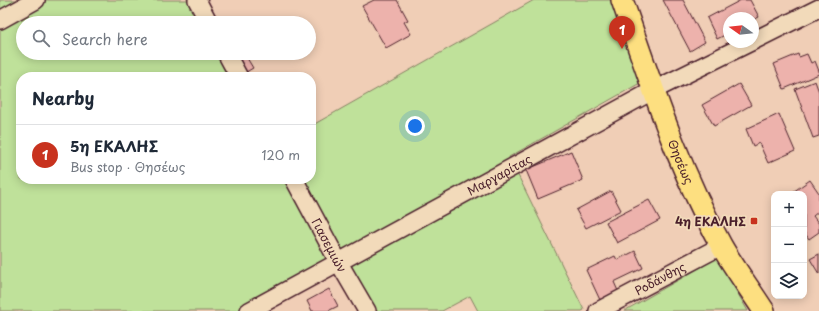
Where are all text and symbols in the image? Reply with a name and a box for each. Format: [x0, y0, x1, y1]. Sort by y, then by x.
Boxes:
north arrow [723, 12, 759, 48]
search box [16, 16, 316, 60]
pin: 1 [609, 16, 635, 49]
icon: search [30, 27, 52, 49]
text: Search here [62, 27, 148, 50]
text: Nearby [32, 85, 94, 111]
your location [405, 116, 425, 136]
text: 5η ΕΚΑΛΗΣ [70, 134, 158, 157]
street label: Θησέως [664, 136, 698, 187]
text: 1 [42, 145, 48, 164]
text: 120 m [261, 145, 300, 164]
street label: Μαργαρίτας [464, 150, 535, 199]
text: Bus stop · Θησέως [70, 157, 185, 176]
map controls [771, 191, 807, 299]
button: + [771, 191, 807, 227]
place label: 4η ΕΚΑΛΗΣ [675, 212, 746, 230]
street label: Γιασεμιών [307, 215, 352, 276]
marker: 4η ΕΚΑΛΗΣ [749, 216, 759, 226]
button: − [771, 227, 807, 263]
street label: Ροδάνθης [631, 257, 689, 299]
button: layers [771, 263, 807, 299]

